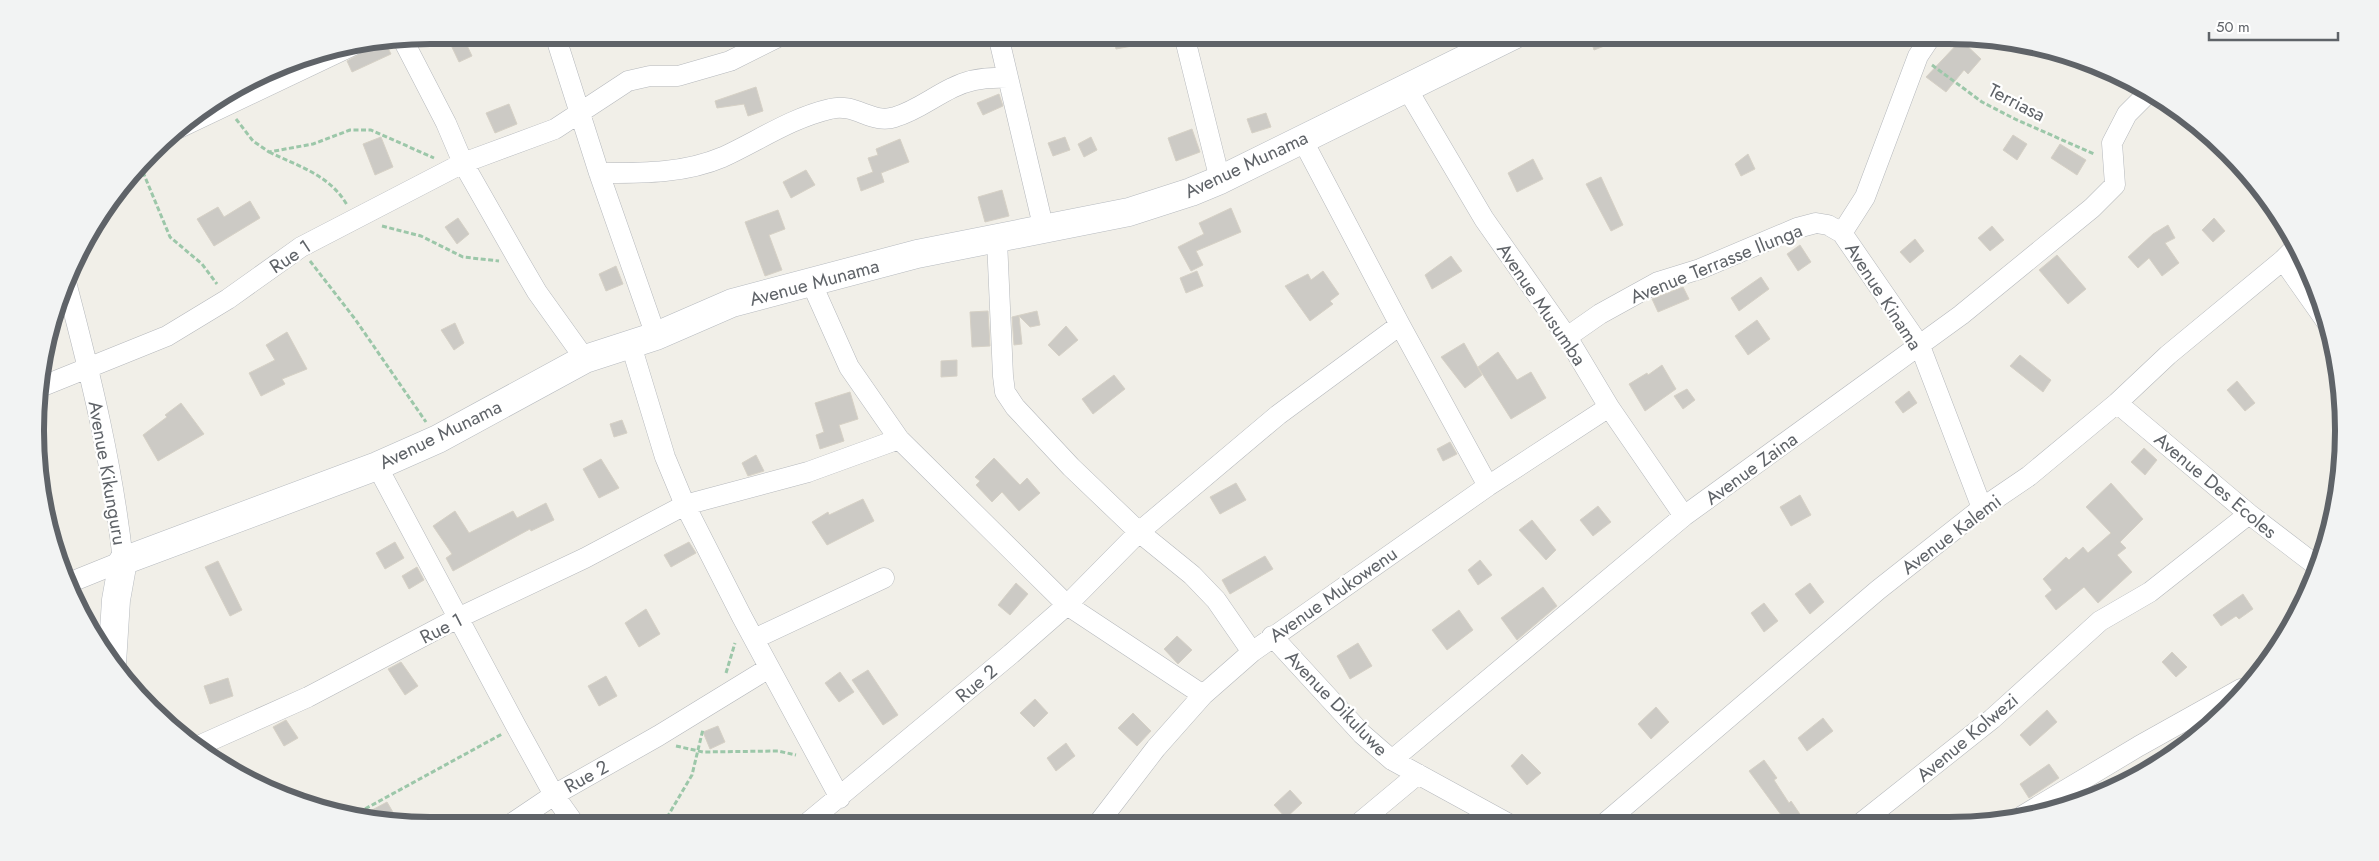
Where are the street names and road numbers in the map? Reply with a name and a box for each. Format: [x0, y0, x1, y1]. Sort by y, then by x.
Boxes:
street label: Terriasa [1984, 77, 2050, 128]
street label: Avenue Munama [1180, 124, 1312, 205]
street label: Avenue Terrasse Ilunga [1626, 217, 1806, 310]
street label: Rue 1 [264, 233, 316, 280]
street label: Avenue Kinama [1839, 237, 1929, 355]
street label: Avenue Musumba [1491, 238, 1593, 371]
street label: Avenue Munama [746, 252, 882, 313]
street label: Avenue Munama [374, 393, 506, 476]
street label: Avenue Kikunguru [82, 399, 133, 547]
street label: Avenue Zaina [1699, 426, 1803, 511]
street label: Avenue Des Ecoles [2149, 426, 2283, 545]
street label: Avenue Kalemi [1896, 488, 2007, 581]
street label: Avenue Mukowenu [1264, 540, 1403, 649]
street label: Rue 1 [415, 606, 467, 651]
street label: Avenue Dikuluwe [1279, 644, 1394, 762]
street label: Rue 2 [950, 658, 1003, 709]
street label: Avenue Kolwezi [1911, 687, 2024, 788]
street label: Rue 2 [559, 753, 613, 800]

